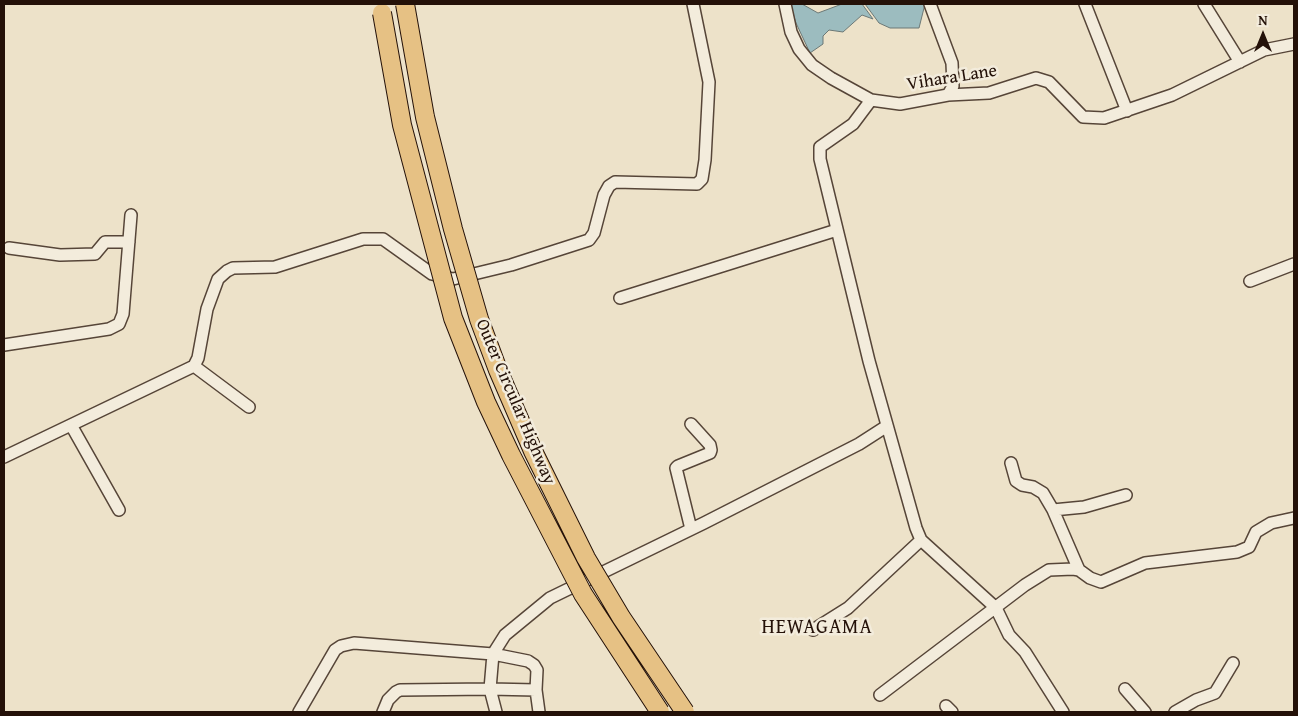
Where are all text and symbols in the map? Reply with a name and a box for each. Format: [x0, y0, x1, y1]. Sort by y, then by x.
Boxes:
north arrow [1238, 10, 1288, 60]
text: N [1258, 10, 1268, 30]
street label: Vihara Lane [905, 60, 999, 96]
street label: Outer Circular Highway [470, 316, 560, 488]
district label: HEWAGAMA [760, 616, 874, 640]

